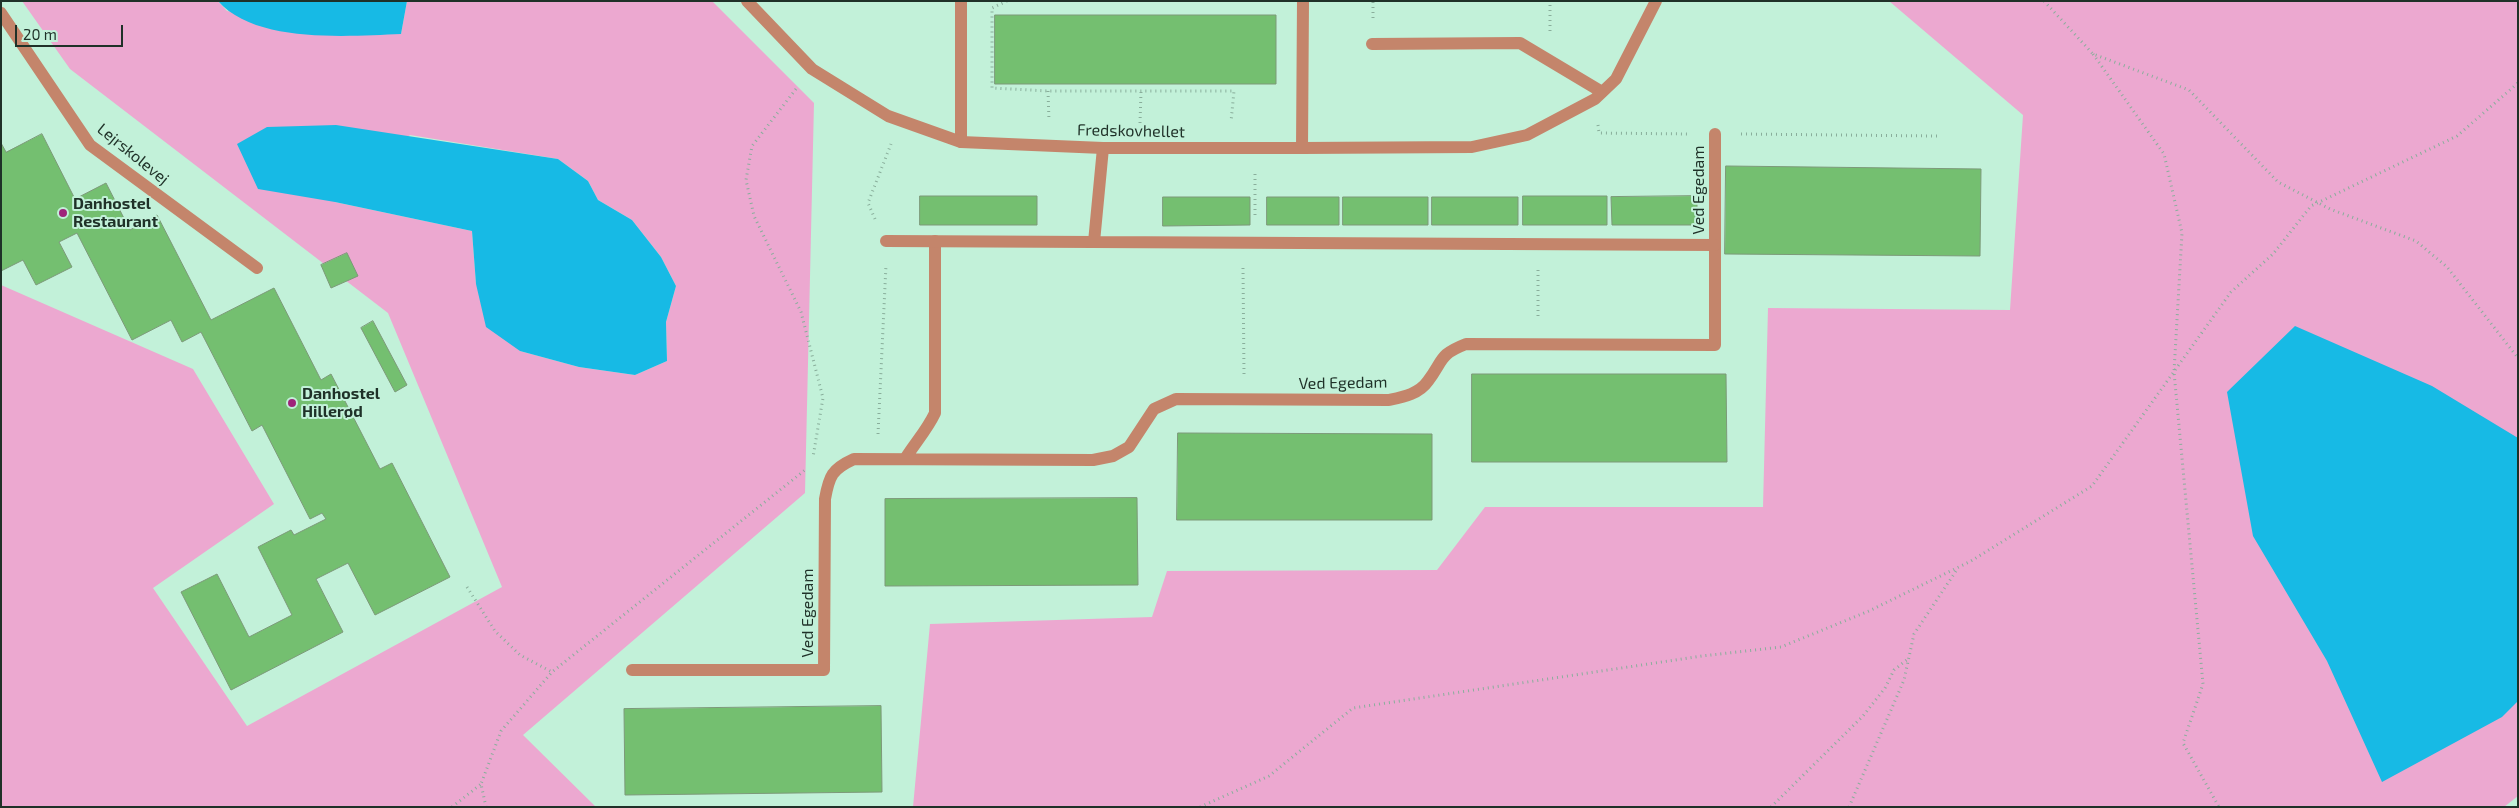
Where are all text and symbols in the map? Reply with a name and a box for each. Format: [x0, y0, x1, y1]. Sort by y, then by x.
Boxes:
scale bar [18, 15, 125, 47]
text: 20 m [23, 25, 57, 43]
street label: Lejrskolevej [93, 119, 173, 189]
street label: Fredskovhellet [1077, 120, 1185, 142]
street label: Ved Egedam [1689, 146, 1709, 234]
place label: Danhostel Restaurant [73, 194, 158, 232]
marker: Danhostel Restaurant [57, 207, 69, 219]
street label: Ved Egedam [1298, 373, 1388, 393]
place label: Danhostel Hillerød [302, 384, 380, 422]
marker: Danhostel Hillerød [286, 397, 298, 409]
street label: Ved Egedam [798, 569, 818, 657]

